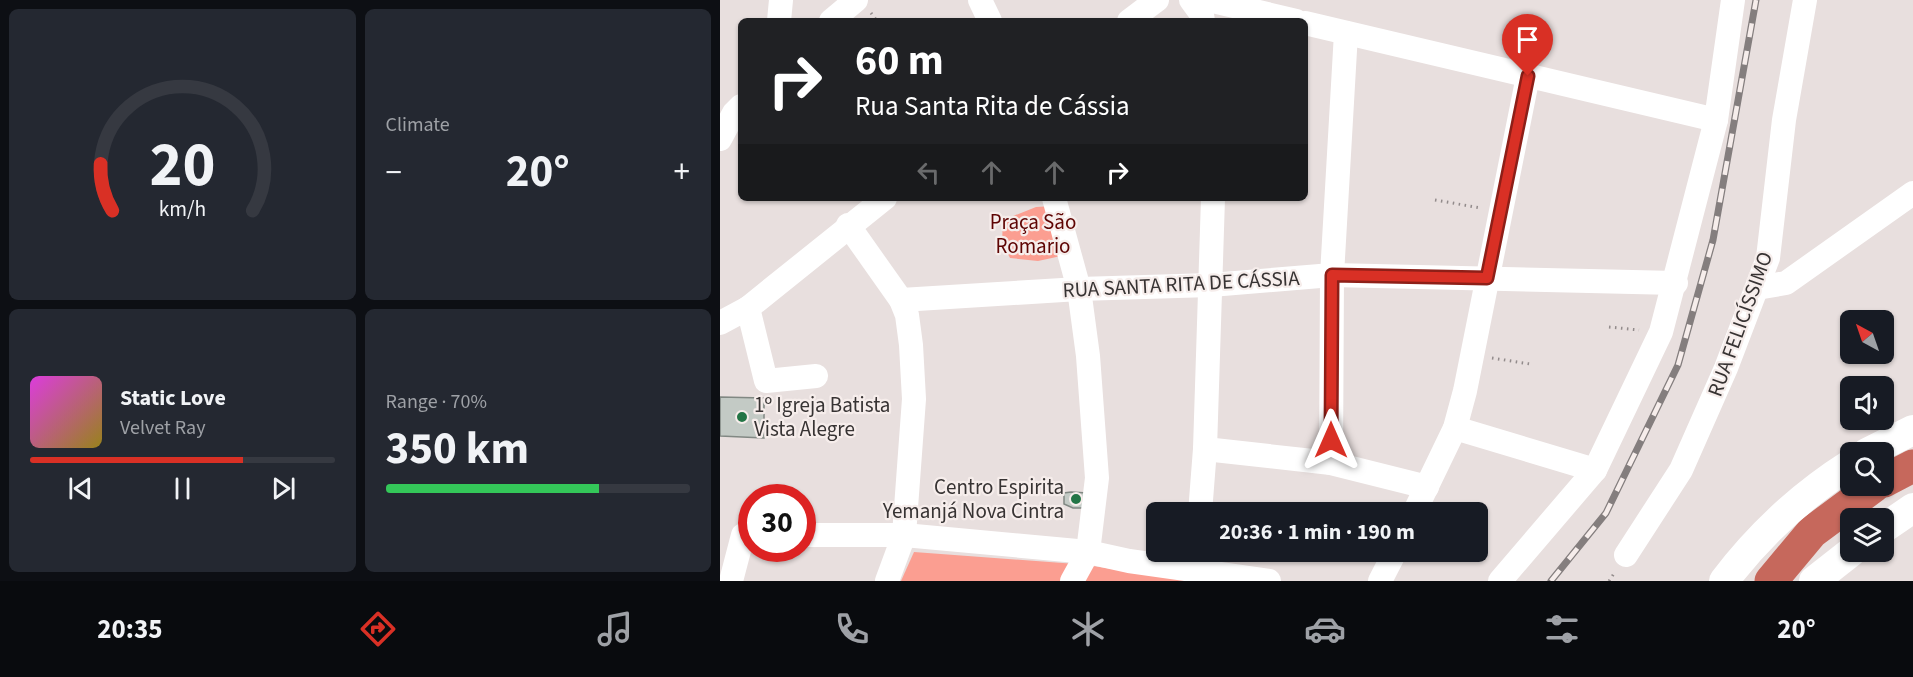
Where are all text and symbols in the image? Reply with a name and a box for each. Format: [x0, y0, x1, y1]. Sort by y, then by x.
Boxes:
pin [1502, 14, 1553, 76]
icon: arrive [1511, 23, 1544, 56]
text: 60 m [855, 31, 944, 91]
icon: right [756, 42, 834, 120]
text: Rua Santa Rita de Cássia [855, 87, 1130, 126]
text: Climate [386, 111, 450, 139]
text: 20 [149, 121, 215, 210]
text: 20° [506, 140, 570, 204]
text: − [386, 149, 402, 196]
text: + [674, 149, 690, 196]
icon: left [912, 156, 945, 189]
icon: ahead [975, 156, 1008, 189]
icon: ahead [1038, 156, 1071, 189]
icon: right [1101, 156, 1134, 189]
text: km/h [158, 195, 206, 226]
park label: Praça São Romario [990, 207, 1076, 261]
street label: RUA FELICÍSSIMO [1700, 247, 1780, 401]
street label: RUA SANTA RITA DE CÁSSIA [1062, 263, 1301, 305]
north arrow [1840, 310, 1894, 364]
map controls [1840, 310, 1894, 562]
button: sound [1840, 376, 1894, 430]
text: Static Love [120, 382, 226, 414]
text: Range · 70% [386, 388, 487, 416]
place label: 1º Igreja Batista Vista Alegre [754, 390, 890, 444]
position arrow [1299, 408, 1363, 472]
marker: 1º Igreja Batista Vista Alegre [735, 410, 749, 424]
text: Velvet Ray [120, 414, 206, 442]
text: 350 km [386, 417, 529, 481]
button: search [1840, 442, 1894, 496]
icon: previous [64, 472, 97, 505]
icon: pause [166, 472, 199, 505]
icon: next [267, 472, 300, 505]
place label: Centro Espirita Yemanjá Nova Cintra [882, 472, 1064, 526]
speed limit sign: 30 [738, 484, 816, 562]
marker: Centro Espirita Yemanjá Nova Cintra [1069, 492, 1083, 506]
button: layers [1840, 508, 1894, 562]
text: 20:36 · 1 min · 190 m [1219, 516, 1415, 548]
icon: directions [357, 608, 399, 650]
icon: music [594, 608, 636, 650]
icon: phone [831, 608, 873, 650]
icon: climate [1067, 608, 1109, 650]
icon: car [1304, 608, 1346, 650]
icon: filters [1541, 608, 1583, 650]
text: 20:35 [97, 610, 162, 649]
text: 20° [1777, 610, 1816, 649]

